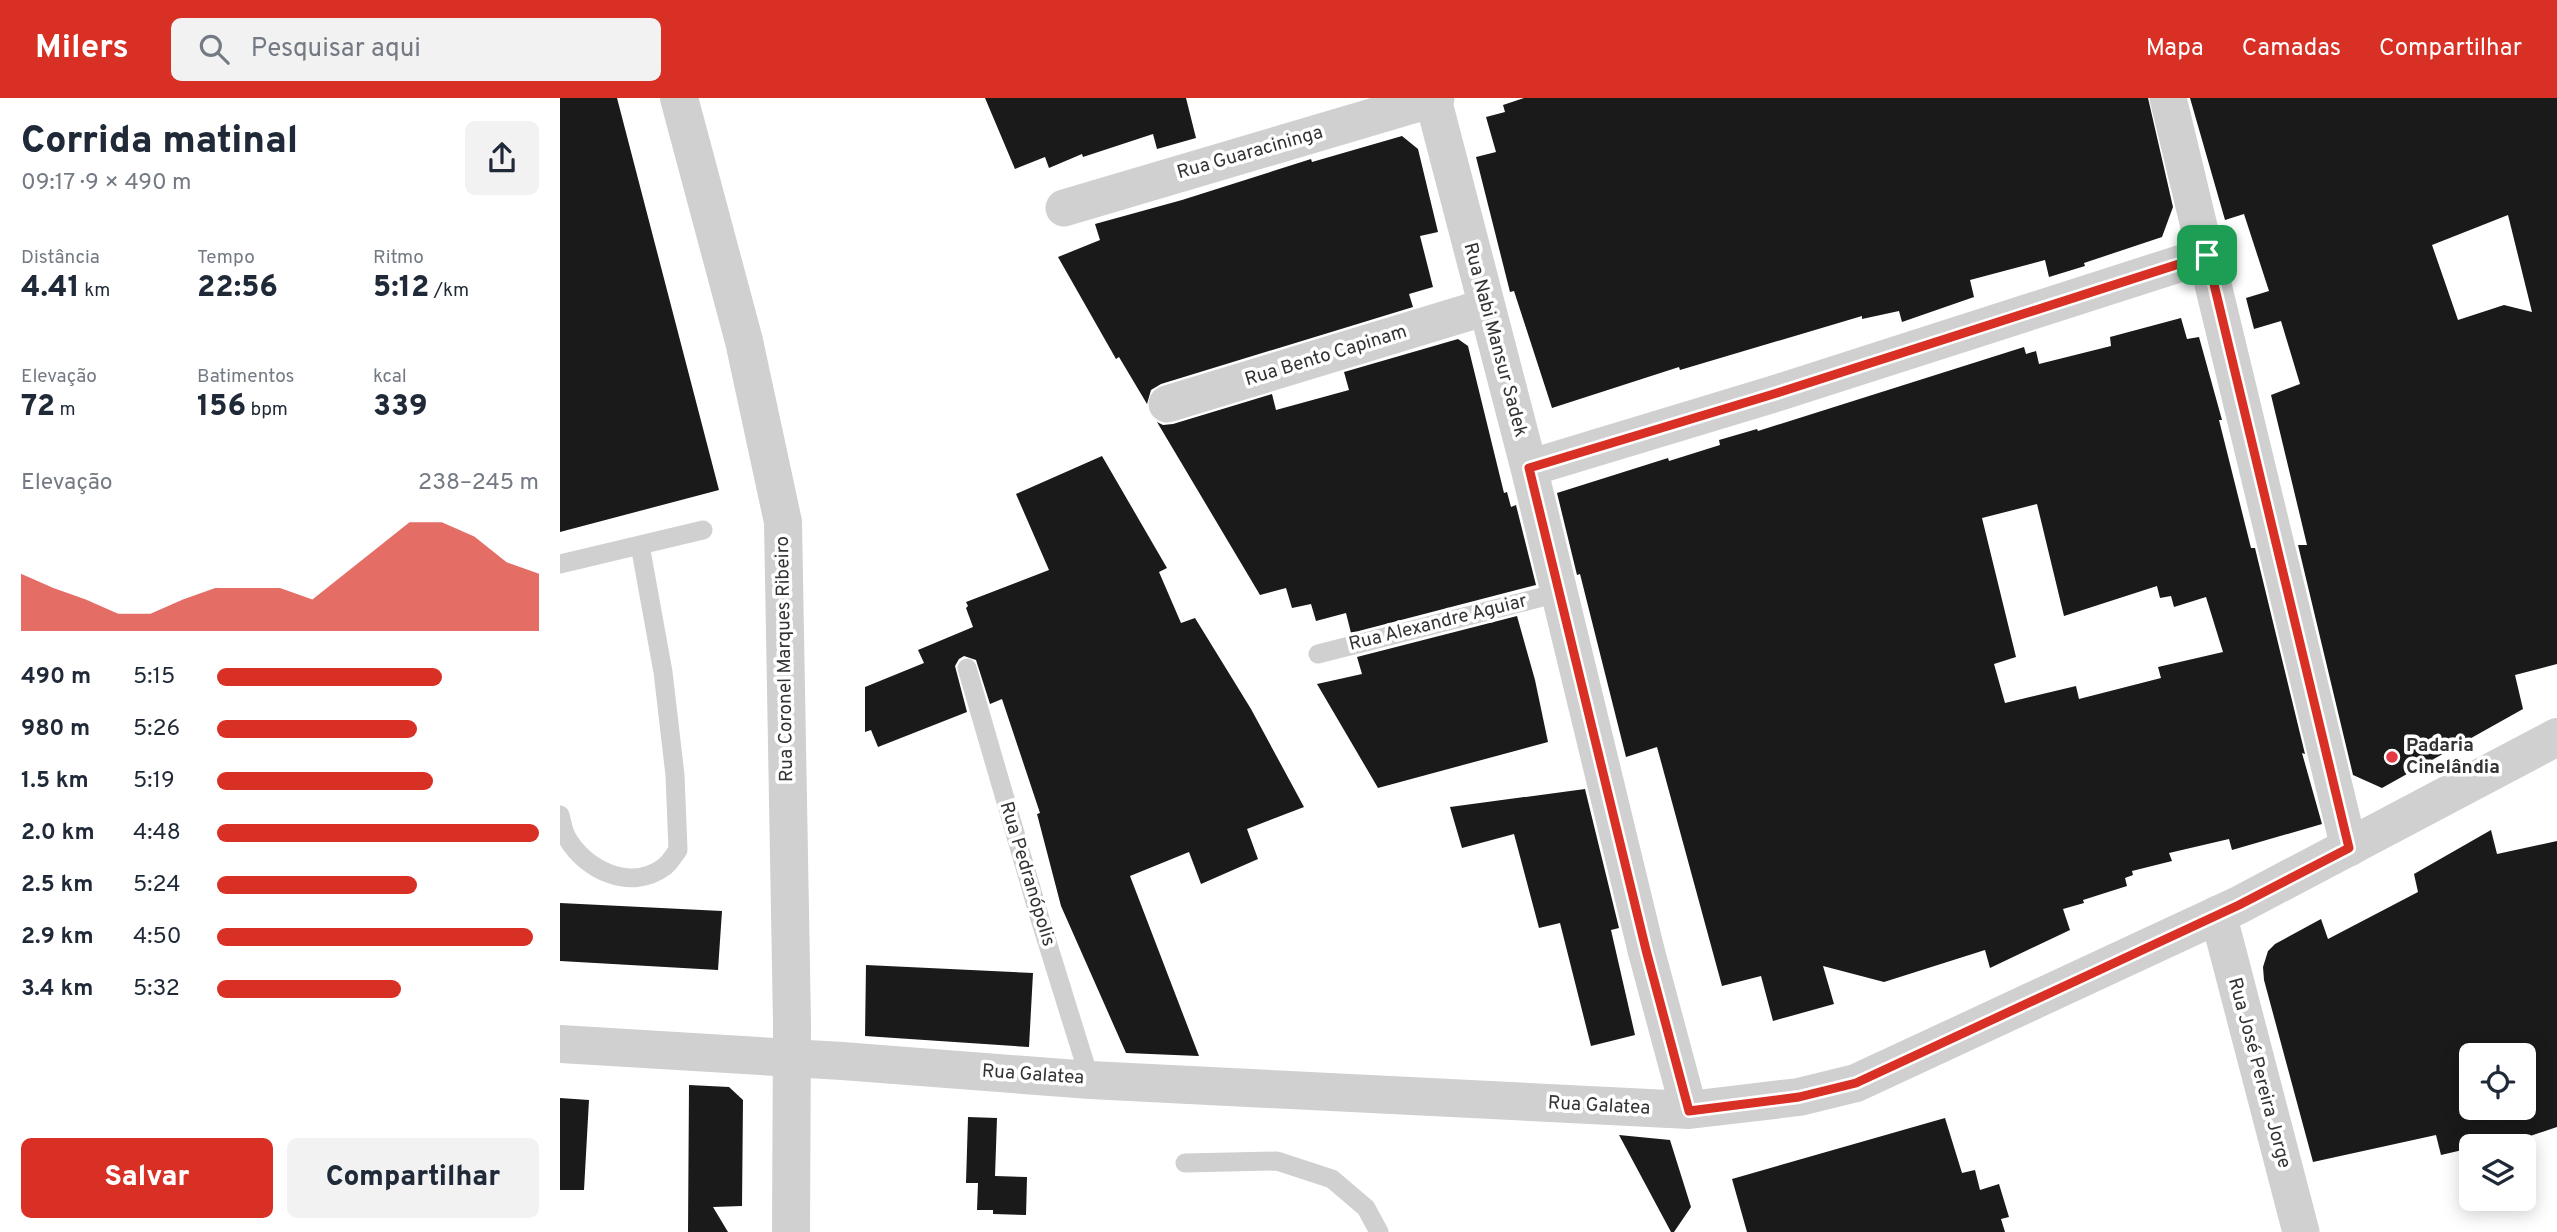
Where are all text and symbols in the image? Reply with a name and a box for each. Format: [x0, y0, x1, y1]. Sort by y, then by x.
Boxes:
search box [171, 18, 661, 81]
text: Milers [35, 28, 129, 70]
icon: search [195, 30, 233, 68]
text: Pesquisar aqui [251, 33, 421, 66]
text: Mapa [2146, 34, 2204, 64]
text: Camadas [2242, 34, 2341, 64]
text: Compartilhar [2379, 34, 2522, 64]
text: Corrida matinal [21, 118, 298, 167]
button: share [465, 121, 539, 195]
street label: Rua Guaracininga [1174, 121, 1326, 185]
text: 09:17 · 9 × 490 m [21, 169, 192, 198]
pin [2177, 225, 2237, 285]
icon: arrive [2188, 236, 2226, 274]
street label: Rua Nabi Mansur Sadek [1458, 240, 1532, 440]
text: Distância [21, 246, 100, 270]
text: Tempo [197, 246, 255, 270]
text: Ritmo [373, 246, 424, 270]
text: 4.41 [21, 270, 80, 307]
text: 22:56 [197, 270, 278, 307]
text: 5:12 [373, 270, 429, 307]
text: km [80, 279, 110, 303]
text: /km [429, 279, 469, 303]
street label: Rua Bento Capinam [1242, 320, 1410, 392]
text: Elevação [21, 365, 97, 389]
text: Batimentos [197, 365, 295, 389]
text: kcal [373, 365, 407, 389]
text: 72 [21, 389, 55, 426]
text: 156 [197, 389, 246, 426]
text: 339 [373, 389, 428, 426]
text: m [55, 398, 76, 422]
text: bpm [246, 398, 288, 422]
text: Elevação [21, 469, 113, 498]
text: 238–245 m [418, 469, 539, 498]
street label: Rua Coronel Marques Ribeiro [771, 536, 799, 782]
street label: Rua Alexandre Aguiar [1346, 589, 1530, 657]
text: 490 m [21, 663, 91, 692]
text: 5:15 [133, 663, 175, 692]
text: 980 m [21, 715, 90, 744]
text: 5:26 [133, 715, 180, 744]
place label: Padaria Cinelândia [2406, 734, 2500, 780]
marker: Padaria Cinelândia [2384, 749, 2400, 765]
text: 1.5 km [21, 767, 89, 796]
text: 5:19 [133, 767, 175, 796]
street label: Rua Pedranópolis [994, 799, 1060, 949]
text: 2.0 km [21, 819, 95, 848]
text: 4:48 [133, 819, 181, 848]
text: 2.5 km [21, 871, 94, 900]
text: 5:24 [133, 871, 181, 900]
text: 2.9 km [21, 923, 94, 952]
text: 4:50 [133, 923, 181, 952]
text: 3.4 km [21, 975, 93, 1004]
text: 5:32 [133, 975, 180, 1004]
street label: Rua José Pereira Jorge [2222, 975, 2296, 1171]
map controls [2459, 1043, 2536, 1211]
button: locate [2459, 1043, 2536, 1120]
street label: Rua Galatea [981, 1059, 1085, 1091]
street label: Rua Galatea [1547, 1091, 1651, 1121]
button: layers [2459, 1134, 2536, 1211]
button: Salvar [21, 1138, 273, 1218]
button: Compartilhar [287, 1138, 539, 1218]

